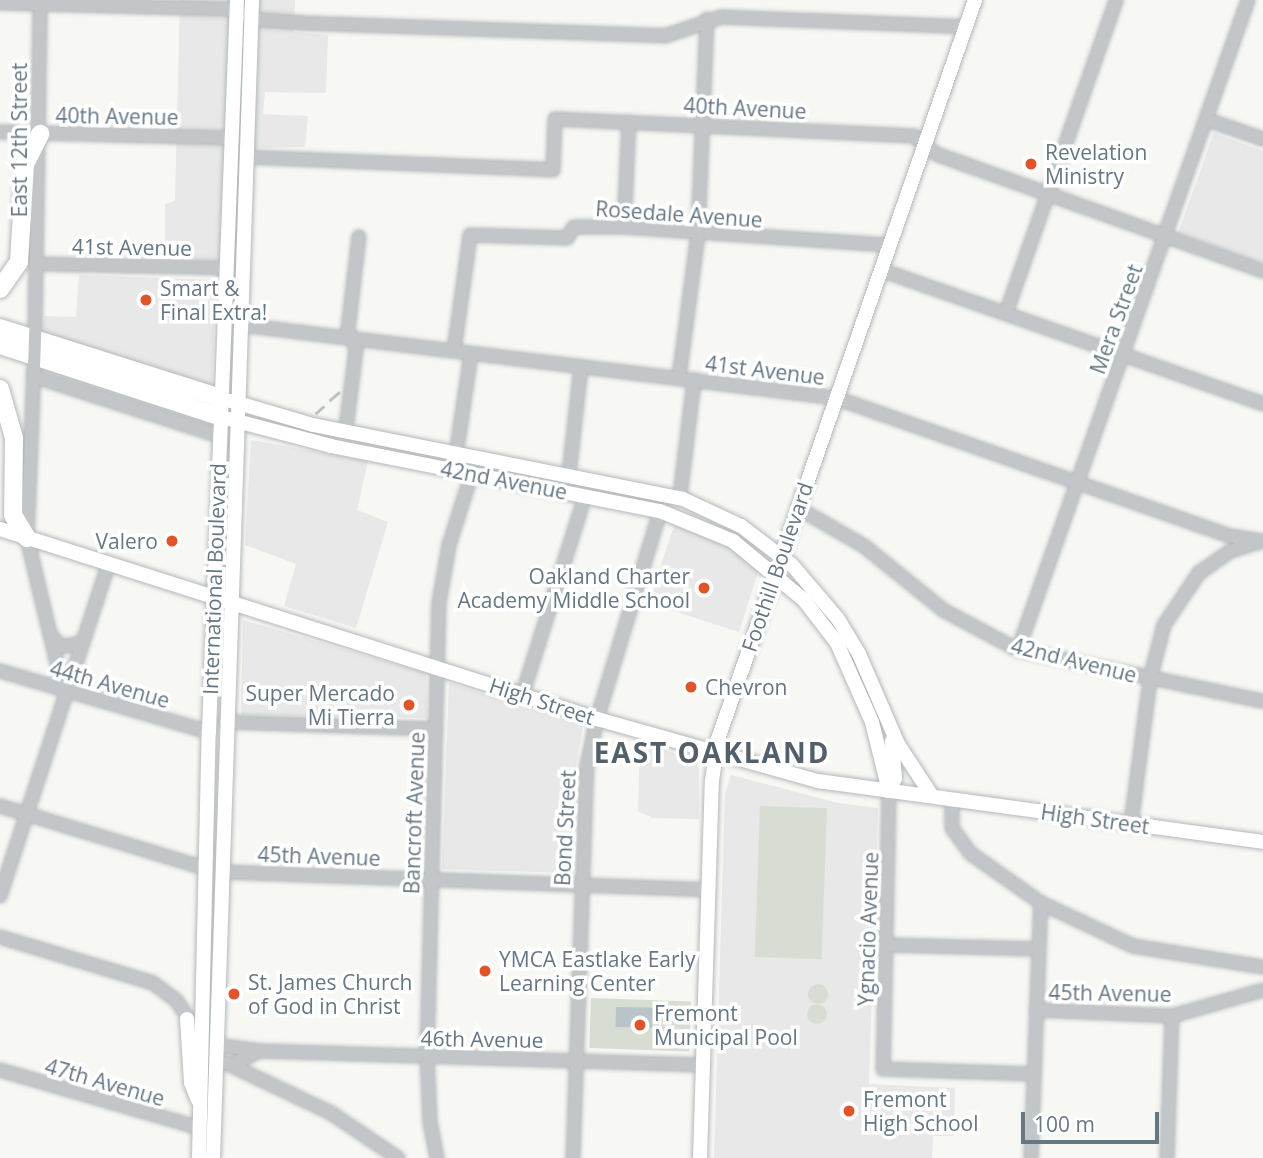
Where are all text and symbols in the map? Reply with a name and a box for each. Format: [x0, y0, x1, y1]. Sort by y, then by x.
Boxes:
street label: East 12th Street [6, 63, 32, 217]
street label: 40th Avenue [683, 92, 807, 124]
street label: 40th Avenue [55, 102, 179, 130]
place label: Revelation Ministry [1045, 139, 1147, 189]
marker: Revelation Ministry [1023, 156, 1039, 172]
street label: Rosedale Avenue [595, 196, 763, 232]
street label: 41st Avenue [72, 233, 192, 261]
street label: Mera Street [1084, 261, 1148, 377]
place label: Smart & Final Extra! [160, 275, 267, 325]
marker: Smart & Final Extra! [138, 292, 154, 308]
street label: 41st Avenue [704, 350, 826, 390]
street label: 42nd Avenue [439, 455, 569, 505]
street label: International Boulevard [197, 463, 231, 695]
street label: Foothill Boulevard [736, 479, 818, 655]
place label: Valero [96, 528, 158, 554]
marker: Valero [164, 533, 180, 549]
place label: Oakland Charter Academy Middle School [457, 563, 690, 613]
marker: Oakland Charter Academy Middle School [696, 580, 712, 596]
street label: 42nd Avenue [1009, 632, 1139, 688]
street label: 44th Avenue [47, 655, 173, 713]
street label: High Street [486, 672, 598, 730]
place label: Chevron [705, 674, 787, 700]
marker: Chevron [683, 679, 699, 695]
place label: Super Mercado Mi Tierra [245, 680, 395, 730]
marker: Super Mercado Mi Tierra [401, 697, 417, 713]
street label: Bancroft Avenue [399, 731, 429, 895]
district label: EAST OAKLAND [595, 735, 829, 769]
street label: Bond Street [549, 769, 581, 887]
street label: High Street [1039, 799, 1151, 839]
street label: 45th Avenue [257, 841, 381, 871]
street label: Ygnacio Avenue [853, 851, 883, 1007]
place label: YMCA Eastlake Early Learning Center [499, 946, 695, 996]
marker: YMCA Eastlake Early Learning Center [477, 963, 493, 979]
place label: St. James Church of God in Christ [248, 969, 412, 1019]
street label: 45th Avenue [1048, 979, 1172, 1007]
marker: St. James Church of God in Christ [226, 986, 242, 1002]
place label: Fremont Municipal Pool [654, 1000, 798, 1050]
marker: Fremont Municipal Pool [632, 1017, 648, 1033]
street label: 46th Avenue [420, 1025, 544, 1053]
street label: 47th Avenue [42, 1053, 168, 1111]
place label: Fremont High School [863, 1086, 979, 1136]
scale bar [1025, 1098, 1163, 1142]
marker: Fremont High School [841, 1103, 857, 1119]
text: 100 m [1034, 1110, 1095, 1138]

